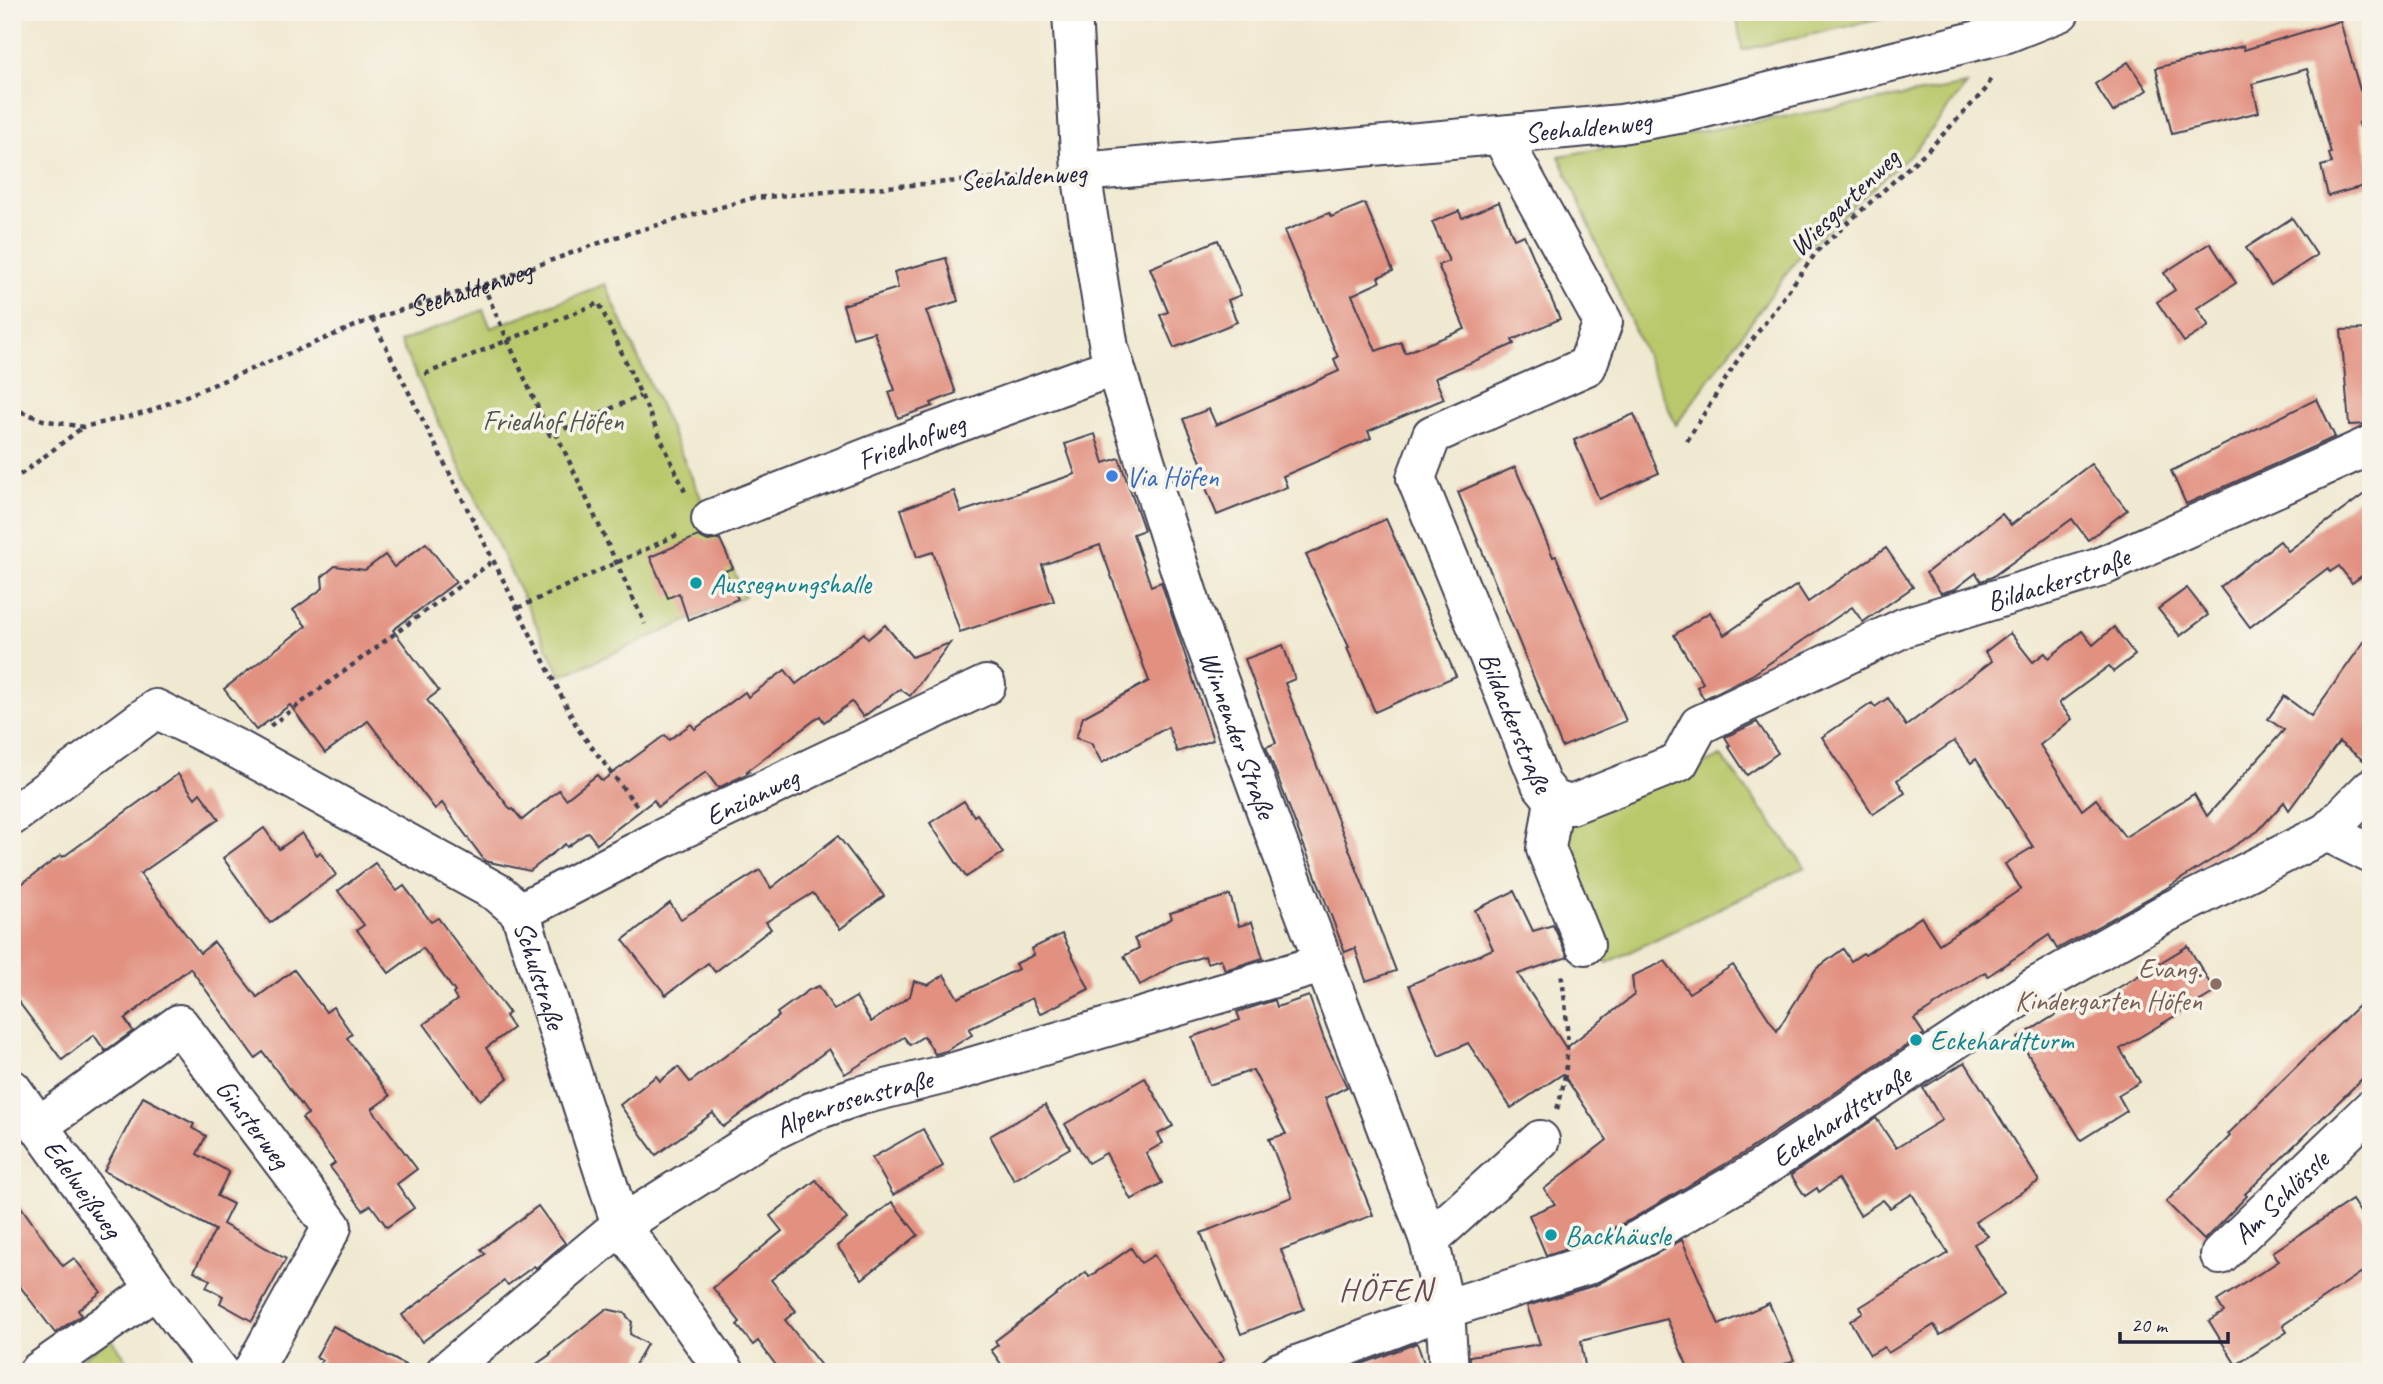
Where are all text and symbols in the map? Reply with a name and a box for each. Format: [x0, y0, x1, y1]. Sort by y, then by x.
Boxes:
street label: Seehaldenweg [1523, 101, 1656, 150]
street label: Wiesgartenweg [1781, 140, 1908, 264]
street label: Seehaldenweg [959, 154, 1089, 198]
street label: Seehaldenweg [405, 251, 538, 324]
park label: Friedhof Höfen [482, 403, 624, 438]
street label: Friedhofweg [852, 404, 972, 477]
place label: Via Höfen [1126, 459, 1219, 494]
marker: Via Höfen [1104, 468, 1120, 484]
street label: Bildackerstraße [1982, 538, 2137, 619]
place label: Aussegnungshalle [710, 566, 873, 601]
marker: Aussegnungshalle [688, 575, 704, 591]
street label: Winnender Straße [1192, 646, 1285, 825]
street label: Bildackerstraße [1471, 647, 1560, 802]
street label: Enzianweg [699, 758, 806, 833]
street label: Schulstraße [507, 917, 575, 1035]
place label: Evang. Kindergarten Höfen [2015, 951, 2202, 1018]
marker: Evang. Kindergarten Höfen [2208, 976, 2224, 992]
place label: Eckehardtturm [1930, 1023, 2075, 1058]
marker: Eckehardtturm [1908, 1032, 1924, 1048]
street label: Eckehardtstraße [1765, 1056, 1919, 1175]
street label: Alpenrosenstraße [769, 1060, 937, 1145]
street label: Ginsterweg [209, 1071, 300, 1177]
street label: Edelweißweg [36, 1132, 132, 1246]
street label: Am Schlössle [2225, 1141, 2337, 1251]
place label: Backhäusle [1565, 1218, 1673, 1253]
marker: Backhäusle [1543, 1227, 1559, 1243]
district label: HÖFEN [1339, 1269, 1436, 1310]
scale bar [2120, 1300, 2229, 1344]
text: 20 m [2131, 1312, 2169, 1338]

